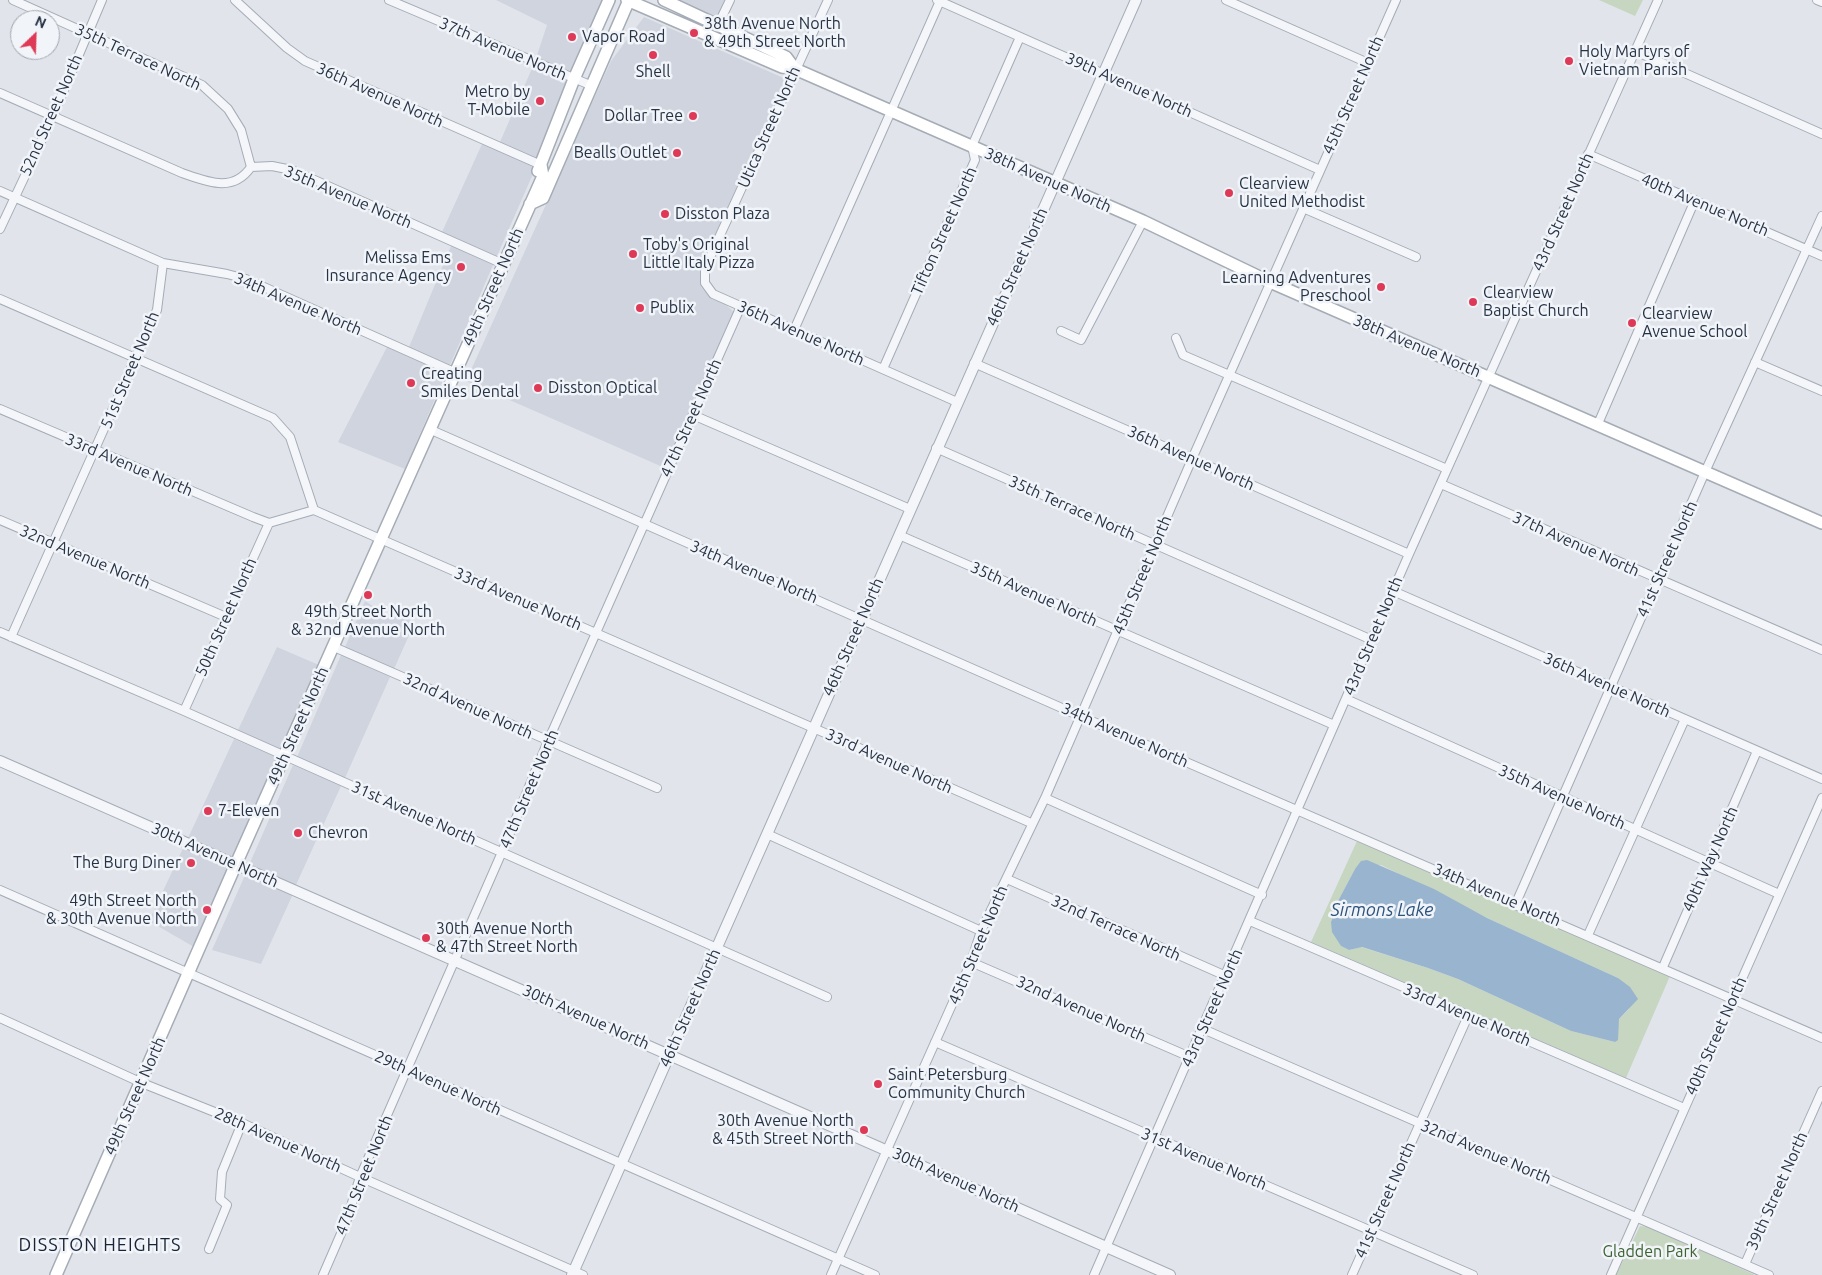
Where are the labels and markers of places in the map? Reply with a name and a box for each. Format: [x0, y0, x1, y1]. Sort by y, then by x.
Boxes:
place label: 38th Avenue North & 49th Street North [704, 14, 846, 52]
place label: Vapor Road [582, 27, 665, 47]
marker: 38th Avenue North & 49th Street North [688, 27, 700, 39]
marker: Vapor Road [566, 31, 578, 43]
place label: Holy Martyrs of Vietnam Parish [1579, 42, 1689, 80]
marker: Shell [647, 49, 659, 61]
marker: Holy Martyrs of Vietnam Parish [1563, 55, 1575, 67]
place label: Shell [636, 62, 670, 82]
place label: Metro by T-Mobile [465, 82, 530, 120]
marker: Metro by T-Mobile [534, 95, 546, 107]
place label: Dollar Tree [604, 106, 683, 126]
marker: Dollar Tree [687, 110, 699, 122]
place label: Bealls Outlet [574, 143, 667, 163]
marker: Bealls Outlet [671, 147, 683, 159]
place label: Clearview United Methodist [1239, 174, 1365, 212]
marker: Clearview United Methodist [1223, 187, 1235, 199]
place label: Disston Plaza [675, 204, 770, 224]
marker: Disston Plaza [659, 208, 671, 220]
place label: Toby's Original Little Italy Pizza [643, 235, 755, 273]
place label: Melissa Ems Insurance Agency [326, 248, 451, 286]
marker: Toby's Original Little Italy Pizza [627, 248, 639, 260]
marker: Melissa Ems Insurance Agency [455, 261, 467, 273]
place label: Learning Adventures Preschool [1222, 268, 1371, 306]
marker: Learning Adventures Preschool [1375, 281, 1387, 293]
place label: Clearview Baptist Church [1483, 283, 1589, 321]
marker: Clearview Baptist Church [1467, 296, 1479, 308]
place label: Publix [650, 298, 694, 318]
marker: Publix [634, 302, 646, 314]
place label: Clearview Avenue School [1642, 304, 1747, 342]
marker: Clearview Avenue School [1626, 317, 1638, 329]
place label: Creating Smiles Dental [421, 364, 519, 402]
marker: Creating Smiles Dental [405, 377, 417, 389]
place label: Disston Optical [548, 378, 657, 398]
marker: Disston Optical [532, 382, 544, 394]
marker: 49th Street North & 32nd Avenue North [362, 589, 374, 601]
place label: 49th Street North & 32nd Avenue North [291, 602, 445, 640]
place label: 7-Eleven [218, 801, 279, 821]
marker: 7-Eleven [202, 805, 214, 817]
place label: Chevron [308, 823, 368, 843]
marker: Chevron [292, 827, 304, 839]
place label: The Burg Diner [73, 853, 181, 873]
marker: The Burg Diner [185, 857, 197, 869]
place label: 49th Street North & 30th Avenue North [46, 891, 197, 929]
marker: 49th Street North & 30th Avenue North [201, 904, 213, 916]
place label: 30th Avenue North & 47th Street North [436, 919, 578, 957]
marker: 30th Avenue North & 47th Street North [420, 932, 432, 944]
place label: Saint Petersburg Community Church [888, 1065, 1025, 1103]
marker: Saint Petersburg Community Church [872, 1078, 884, 1090]
place label: 30th Avenue North & 45th Street North [712, 1111, 854, 1149]
marker: 30th Avenue North & 45th Street North [858, 1124, 870, 1136]

